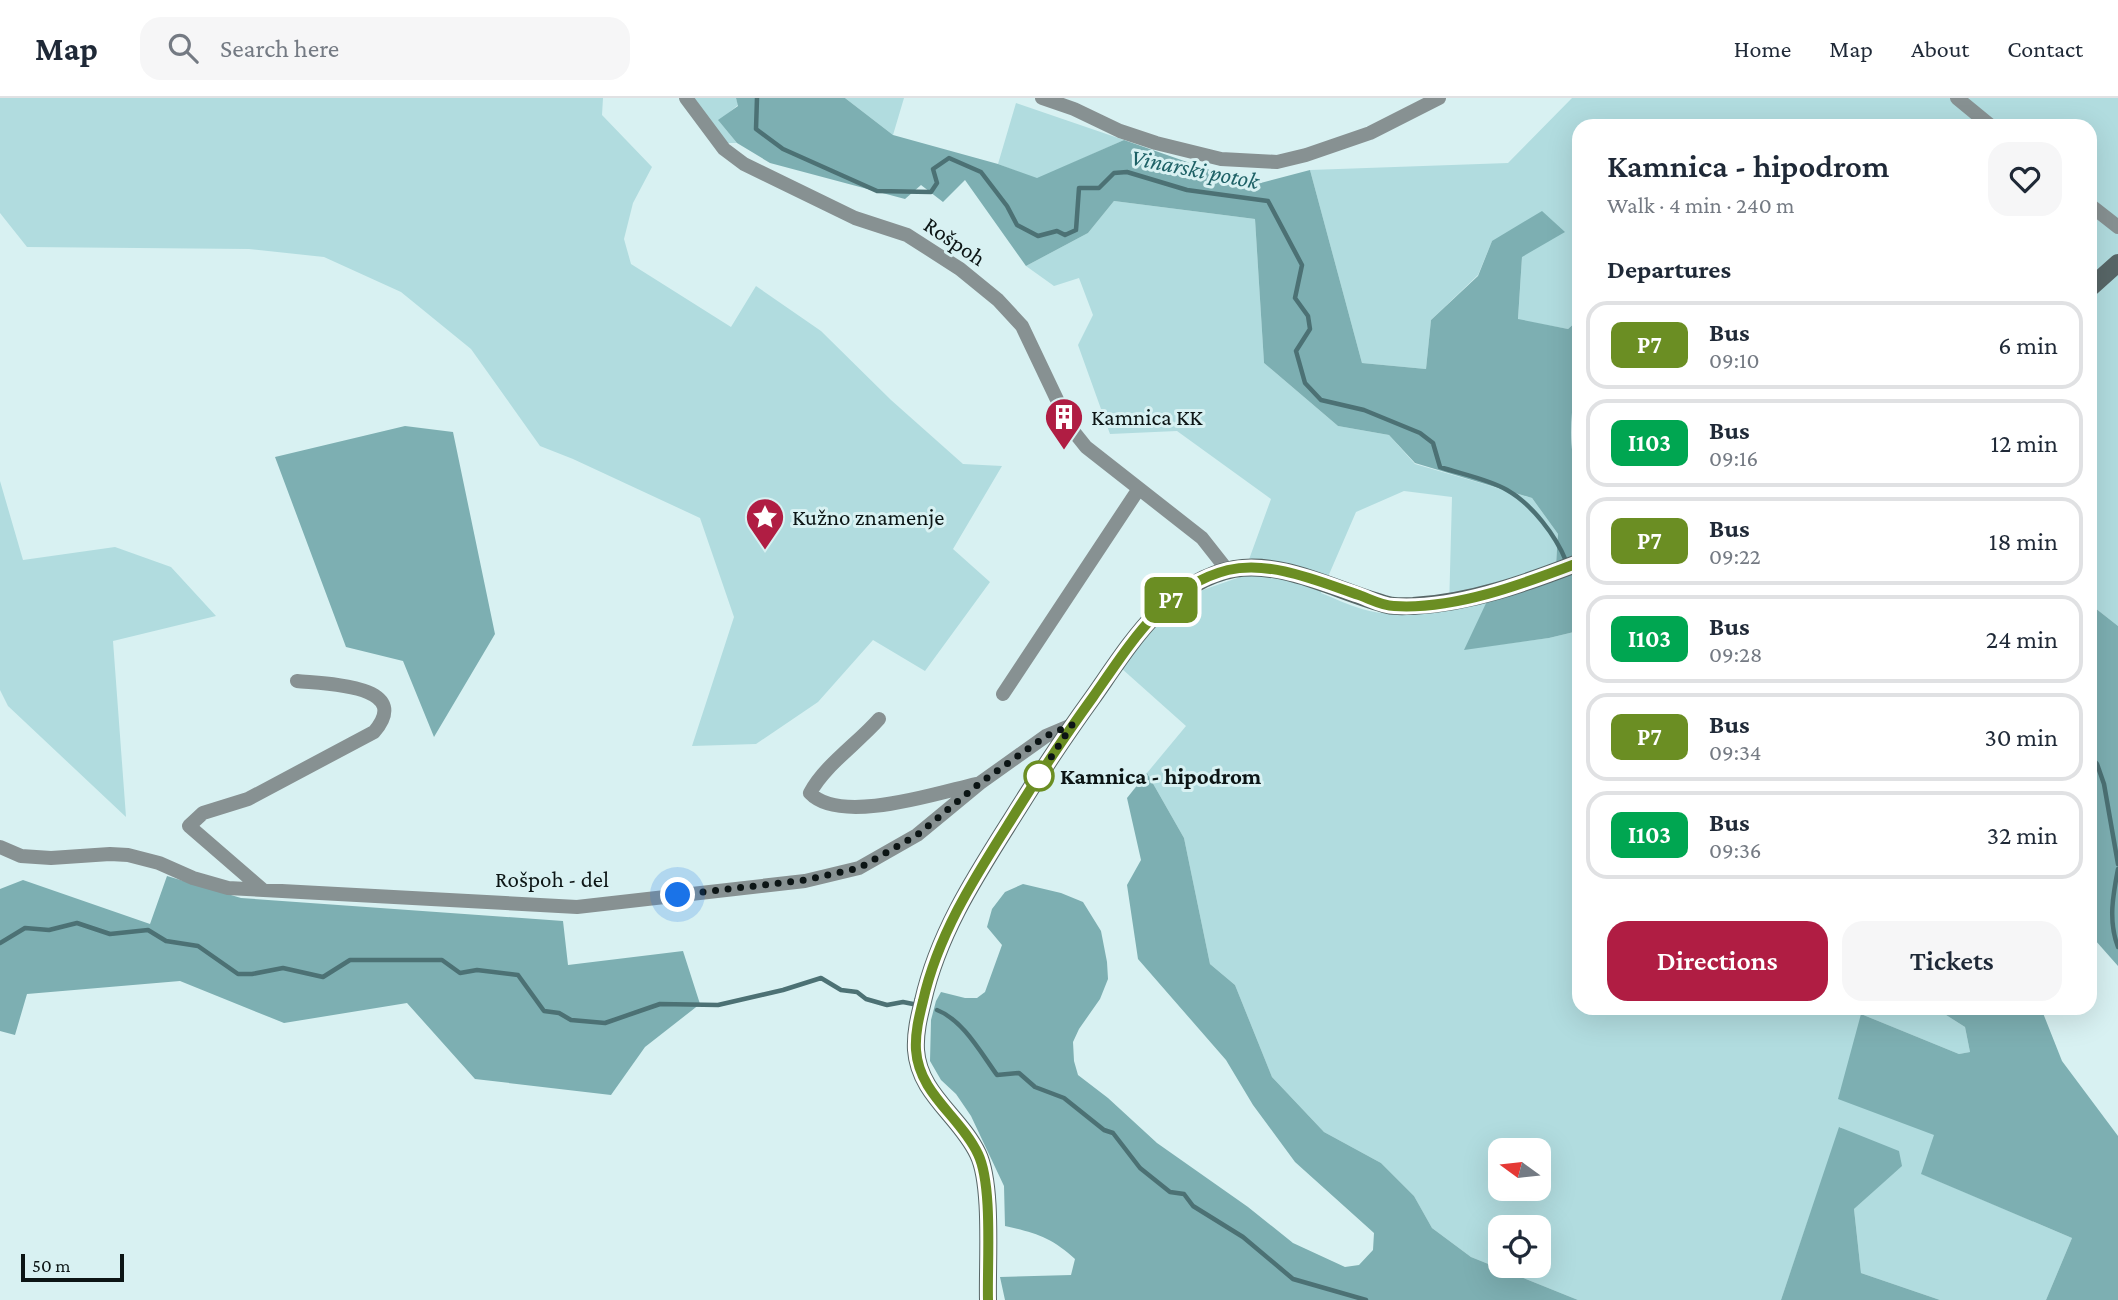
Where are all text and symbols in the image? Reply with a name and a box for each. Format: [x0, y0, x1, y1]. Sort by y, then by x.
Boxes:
search box [140, 17, 630, 80]
icon: search [164, 29, 202, 67]
text: Map [35, 30, 98, 67]
text: Search here [220, 34, 339, 63]
text: Home [1734, 35, 1791, 62]
text: Map [1829, 35, 1873, 62]
text: About [1911, 35, 1969, 62]
text: Contact [2007, 35, 2083, 62]
button: heart [1988, 142, 2062, 216]
water label: Vinarski potok [1129, 143, 1263, 194]
text: Kamnica - hipodrom [1607, 147, 1889, 184]
text: Walk · 4 min · 240 m [1607, 192, 1794, 218]
street label: Rošpoh [919, 211, 991, 271]
text: Departures [1607, 255, 1731, 284]
text: Bus [1709, 318, 1750, 347]
text: P7 [1637, 331, 1662, 358]
text: 6 min [1998, 331, 2058, 360]
text: 09:10 [1709, 347, 1760, 373]
building icon: Kamnica KK [1043, 396, 1085, 451]
place label: Kamnica KK [1091, 404, 1203, 430]
text: Bus [1709, 416, 1750, 445]
text: I103 [1628, 429, 1671, 456]
text: 12 min [1990, 429, 2058, 458]
text: 09:16 [1709, 445, 1758, 471]
place icon: Kužno znamenje [744, 496, 786, 551]
place label: Kužno znamenje [792, 504, 944, 530]
text: Bus [1709, 514, 1750, 543]
text: P7 [1637, 527, 1662, 554]
text: 18 min [1989, 527, 2058, 556]
text: 09:22 [1709, 543, 1761, 569]
line badge: P7 [1140, 577, 1202, 623]
text: P7 [1159, 586, 1183, 613]
text: Bus [1709, 612, 1750, 641]
text: I103 [1628, 625, 1671, 652]
text: 24 min [1986, 625, 2058, 654]
text: 09:28 [1709, 641, 1762, 667]
text: Bus [1709, 710, 1750, 739]
text: P7 [1637, 723, 1662, 750]
text: 30 min [1984, 723, 2058, 752]
text: 09:34 [1709, 739, 1762, 765]
marker: Kamnica - hipodrom [1024, 761, 1054, 791]
place label: Kamnica - hipodrom [1060, 763, 1262, 789]
text: Bus [1709, 808, 1750, 837]
text: I103 [1628, 821, 1671, 848]
text: 32 min [1987, 821, 2058, 850]
text: 09:36 [1709, 837, 1762, 863]
street label: Rošpoh - del [495, 866, 609, 892]
your location [660, 877, 695, 912]
button: Directions [1607, 921, 1828, 1001]
button: Tickets [1842, 921, 2062, 1001]
north arrow [1488, 1138, 1550, 1200]
map controls [1488, 1138, 1551, 1278]
button: locate [1488, 1215, 1551, 1278]
scale bar [21, 1251, 124, 1283]
text: 50 m [32, 1255, 71, 1276]

